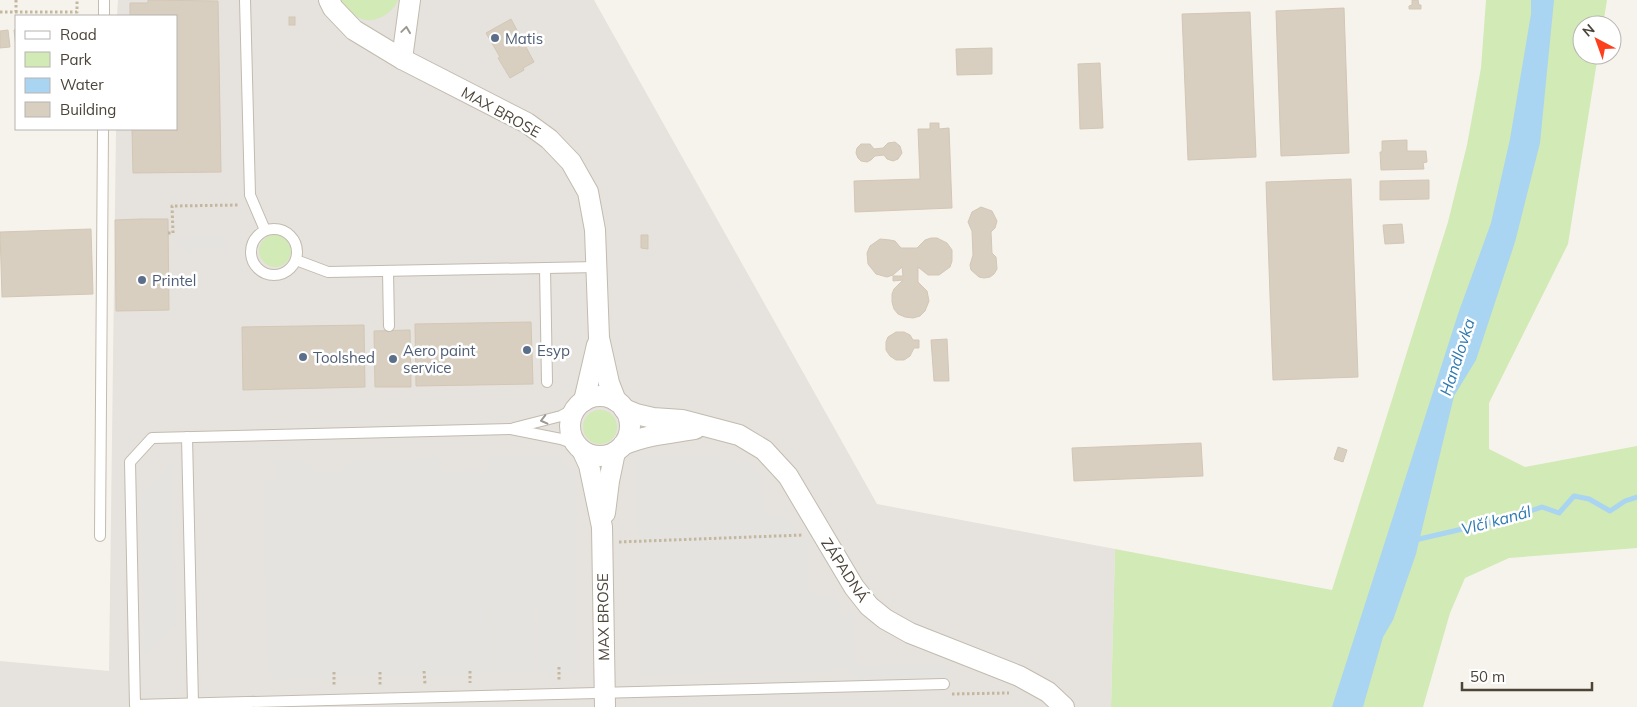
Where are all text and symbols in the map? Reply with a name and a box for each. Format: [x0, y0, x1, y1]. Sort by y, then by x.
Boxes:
legend [15, 15, 178, 130]
north arrow [1572, 15, 1622, 65]
text: N [1579, 20, 1598, 40]
text: Road [60, 25, 97, 44]
one-way arrow [400, 25, 411, 33]
place label: Matis [505, 29, 543, 48]
marker: Matis [489, 32, 501, 44]
text: Park [60, 50, 92, 69]
text: Water [60, 75, 104, 94]
street label: MAX BROSE [458, 82, 544, 142]
text: Building [60, 100, 116, 119]
place label: Printel [152, 271, 196, 290]
marker: Printel [136, 274, 148, 286]
water label: Handlovka [1435, 316, 1479, 398]
place label: Aero paint service [403, 341, 476, 377]
place label: Esyp [537, 341, 570, 360]
marker: Esyp [521, 344, 533, 356]
place label: Toolshed [313, 348, 375, 367]
marker: Toolshed [297, 351, 309, 363]
marker: Aero paint service [387, 353, 399, 365]
one-way arrow [541, 415, 549, 425]
water label: Vlčí kanál [1459, 501, 1533, 539]
street label: ZÁPADNÁ [817, 534, 873, 606]
street label: MAX BROSE [593, 573, 613, 661]
scale bar [1462, 660, 1592, 692]
text: 50 m [1470, 667, 1505, 686]

